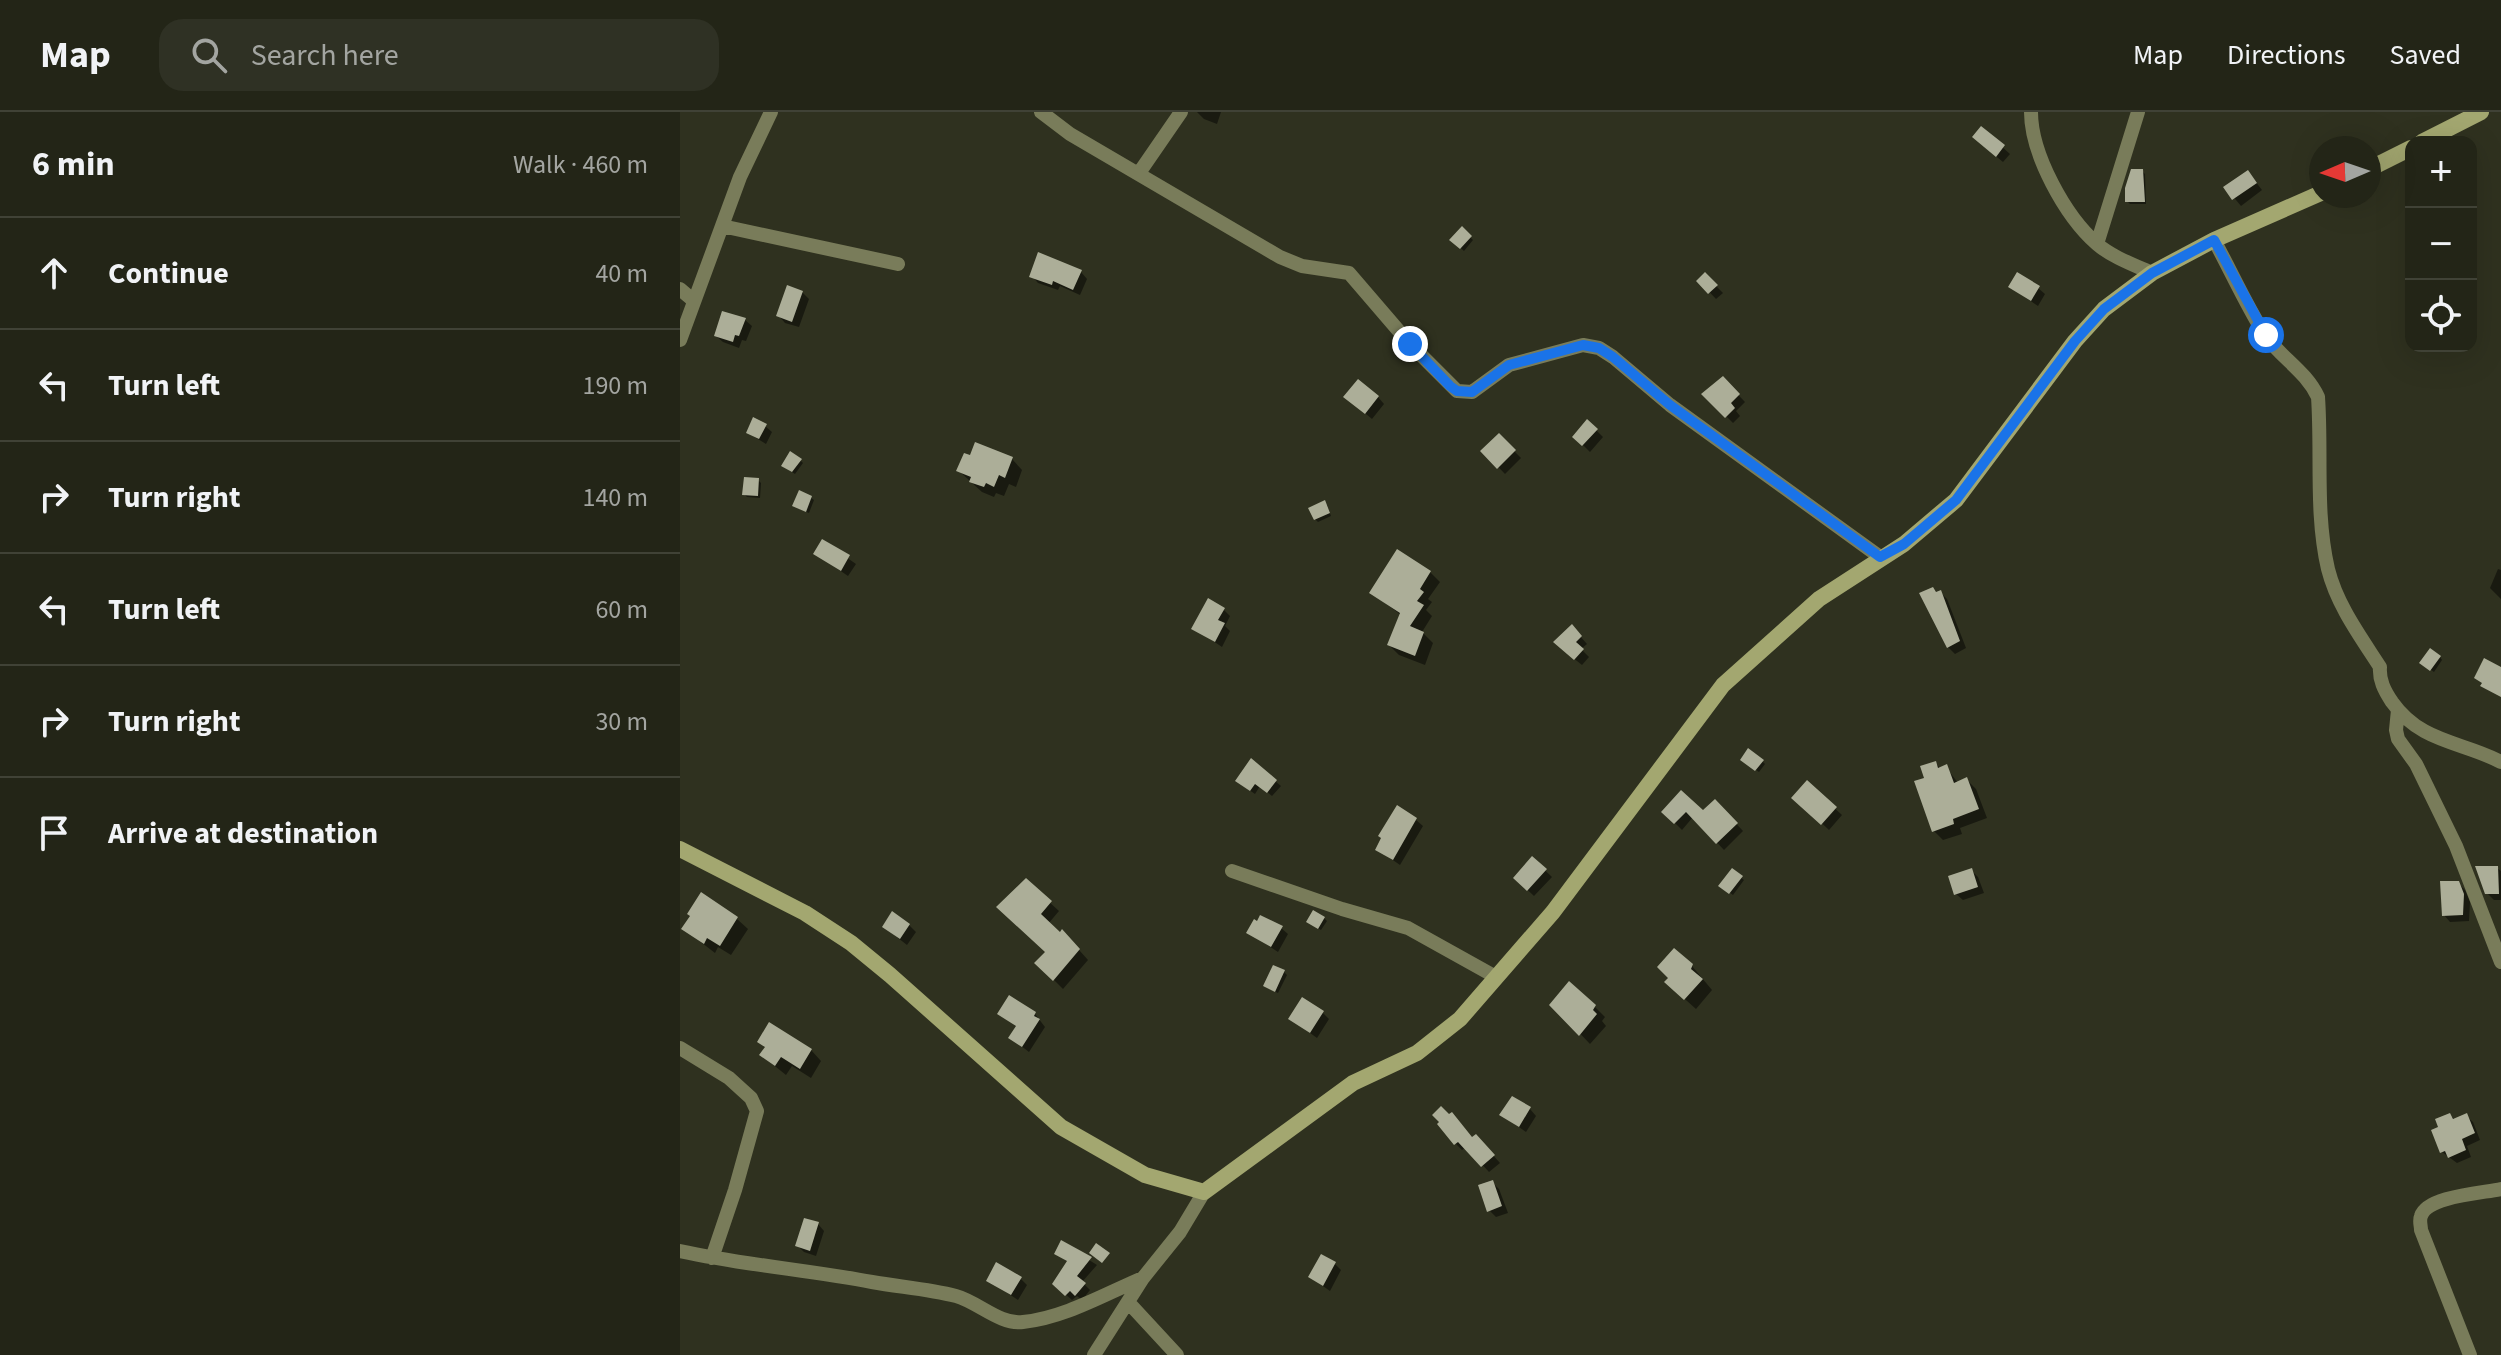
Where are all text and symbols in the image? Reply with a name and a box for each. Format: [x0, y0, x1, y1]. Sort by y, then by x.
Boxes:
search box [159, 19, 719, 91]
text: Map [40, 28, 111, 82]
icon: search [187, 33, 231, 77]
text: Search here [251, 34, 399, 77]
text: Map [2133, 35, 2183, 75]
text: Directions [2227, 35, 2346, 75]
text: Saved [2390, 35, 2461, 75]
north arrow [2309, 136, 2381, 208]
map controls [2405, 136, 2477, 352]
button: + [2405, 136, 2477, 208]
text: 6 min [32, 140, 115, 189]
text: Walk · 460 m [513, 146, 648, 183]
button: − [2405, 208, 2477, 280]
icon: ahead [32, 251, 76, 295]
text: Continue [108, 252, 229, 295]
text: 40 m [595, 255, 648, 292]
button: locate [2405, 280, 2477, 352]
route start [2248, 317, 2284, 353]
route end [1392, 326, 1428, 362]
icon: left [32, 363, 76, 407]
text: Turn left [108, 364, 220, 407]
text: 190 m [582, 367, 648, 404]
icon: right [32, 475, 76, 519]
text: Turn right [108, 476, 240, 519]
text: 140 m [582, 479, 648, 516]
icon: left [32, 587, 76, 631]
text: Turn left [108, 588, 220, 631]
text: 60 m [595, 591, 648, 628]
icon: right [32, 699, 76, 743]
text: Turn right [108, 700, 240, 743]
text: 30 m [595, 703, 648, 740]
icon: arrive [32, 811, 76, 855]
text: Arrive at destination [108, 812, 378, 855]

